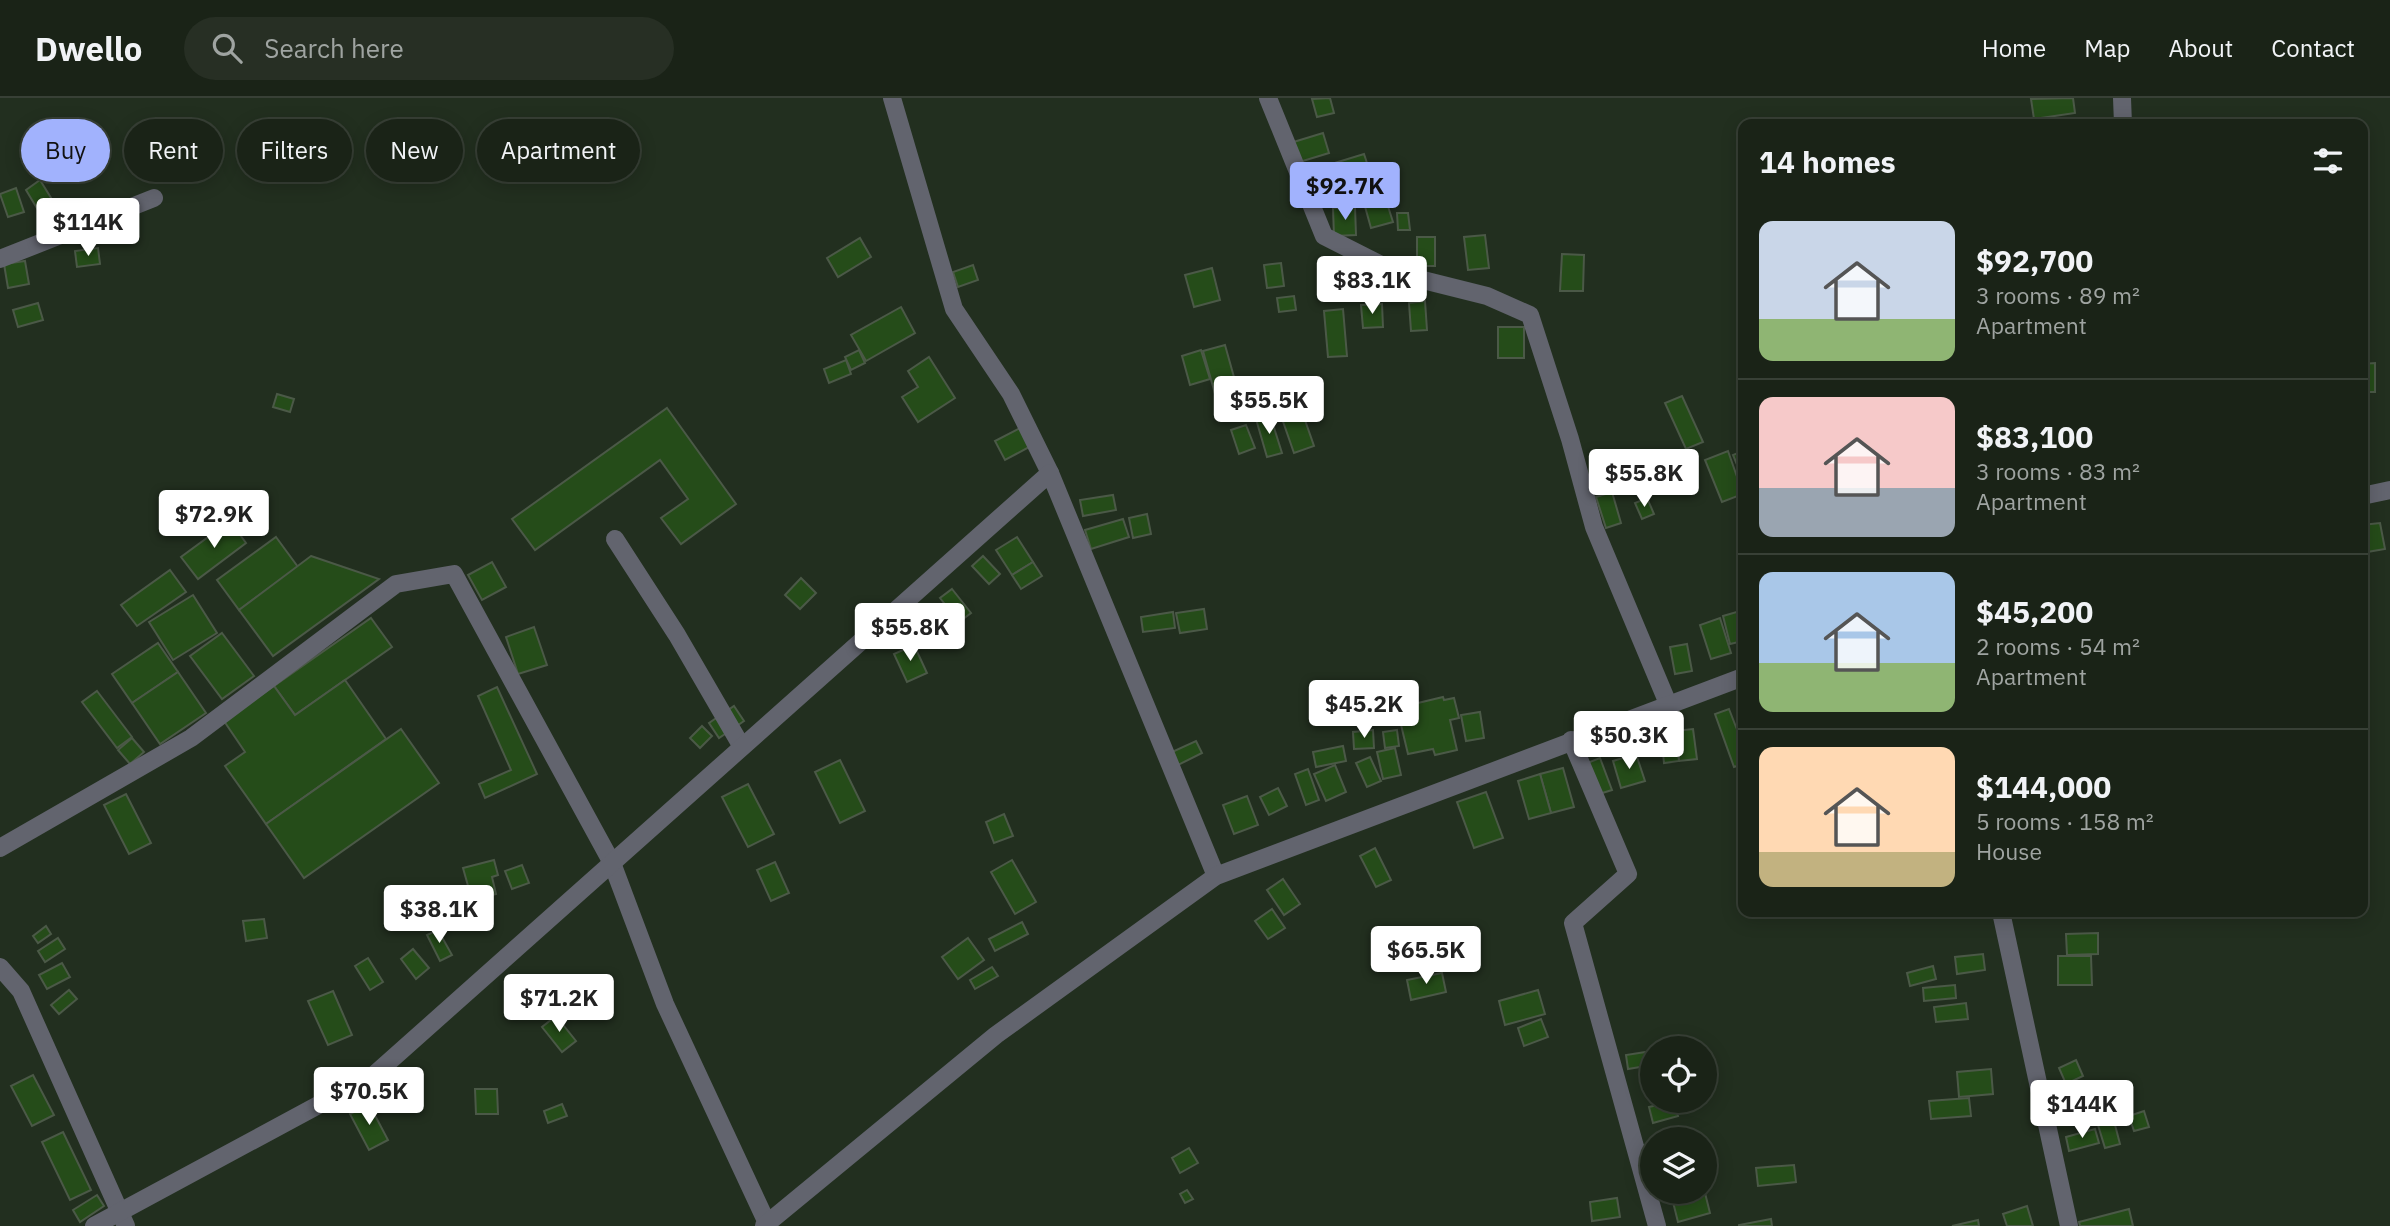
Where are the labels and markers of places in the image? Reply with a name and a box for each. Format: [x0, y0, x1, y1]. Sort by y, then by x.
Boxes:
pin: $92.7K [1288, 162, 1402, 222]
pin: $114K [39, 198, 137, 258]
pin: $83.1K [1315, 256, 1429, 316]
pin: $55.5K [1212, 376, 1326, 436]
pin: $55.8K [1587, 450, 1701, 509]
pin: $72.9K [157, 490, 271, 550]
pin: $55.8K [853, 603, 967, 663]
pin: $45.2K [1307, 680, 1421, 740]
pin: $50.3K [1572, 712, 1686, 771]
pin: $38.1K [382, 886, 496, 945]
pin: $65.5K [1369, 926, 1483, 986]
pin: $71.2K [502, 974, 616, 1034]
pin: $70.5K [312, 1068, 426, 1127]
pin: $144K [2033, 1080, 2131, 1140]

